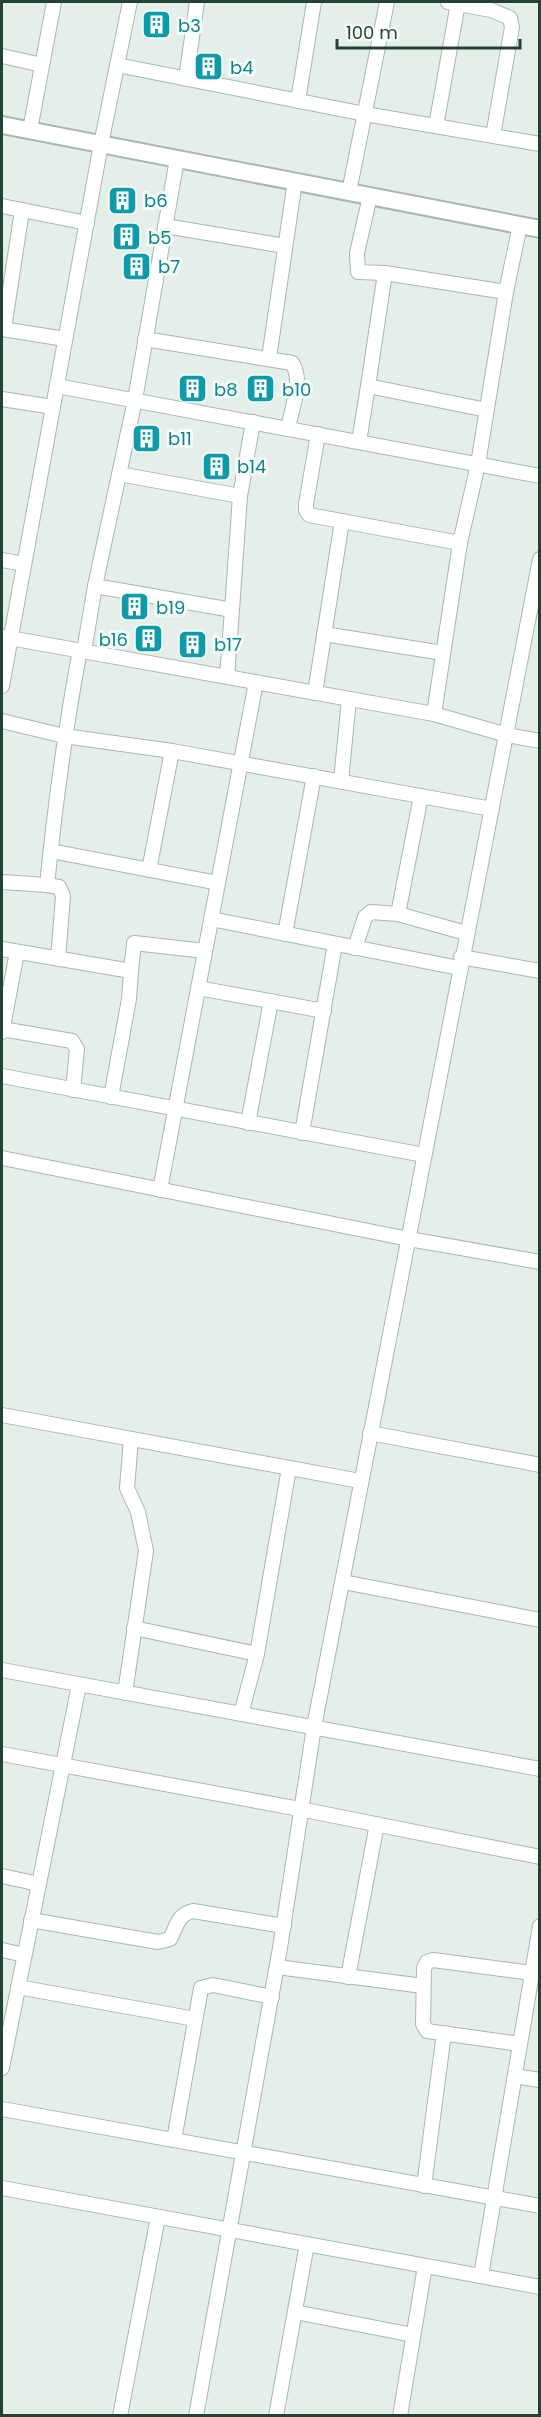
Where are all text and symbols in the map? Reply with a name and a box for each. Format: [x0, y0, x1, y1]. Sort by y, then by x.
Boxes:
building icon: b3 [141, 9, 173, 41]
scale bar [337, 12, 520, 50]
place label: b3 [178, 13, 201, 38]
text: 100 m [346, 20, 398, 45]
building icon: b4 [193, 51, 225, 83]
place label: b4 [230, 55, 254, 80]
building icon: b6 [107, 184, 139, 216]
place label: b6 [144, 188, 168, 213]
building icon: b5 [111, 221, 143, 253]
place label: b5 [148, 225, 171, 250]
building icon: b7 [121, 250, 153, 282]
place label: b7 [158, 254, 180, 279]
building icon: b8 [177, 373, 209, 405]
building icon: b10 [245, 373, 277, 405]
place label: b8 [214, 377, 238, 402]
place label: b10 [282, 377, 311, 402]
building icon: b11 [131, 422, 163, 454]
place label: b11 [168, 426, 192, 451]
building icon: b14 [200, 450, 232, 482]
place label: b14 [237, 454, 266, 479]
building icon: b19 [119, 591, 151, 623]
place label: b19 [156, 595, 185, 620]
building icon: b16 [133, 623, 165, 655]
place label: b16 [99, 627, 128, 652]
building icon: b17 [177, 628, 209, 660]
place label: b17 [214, 632, 242, 657]

